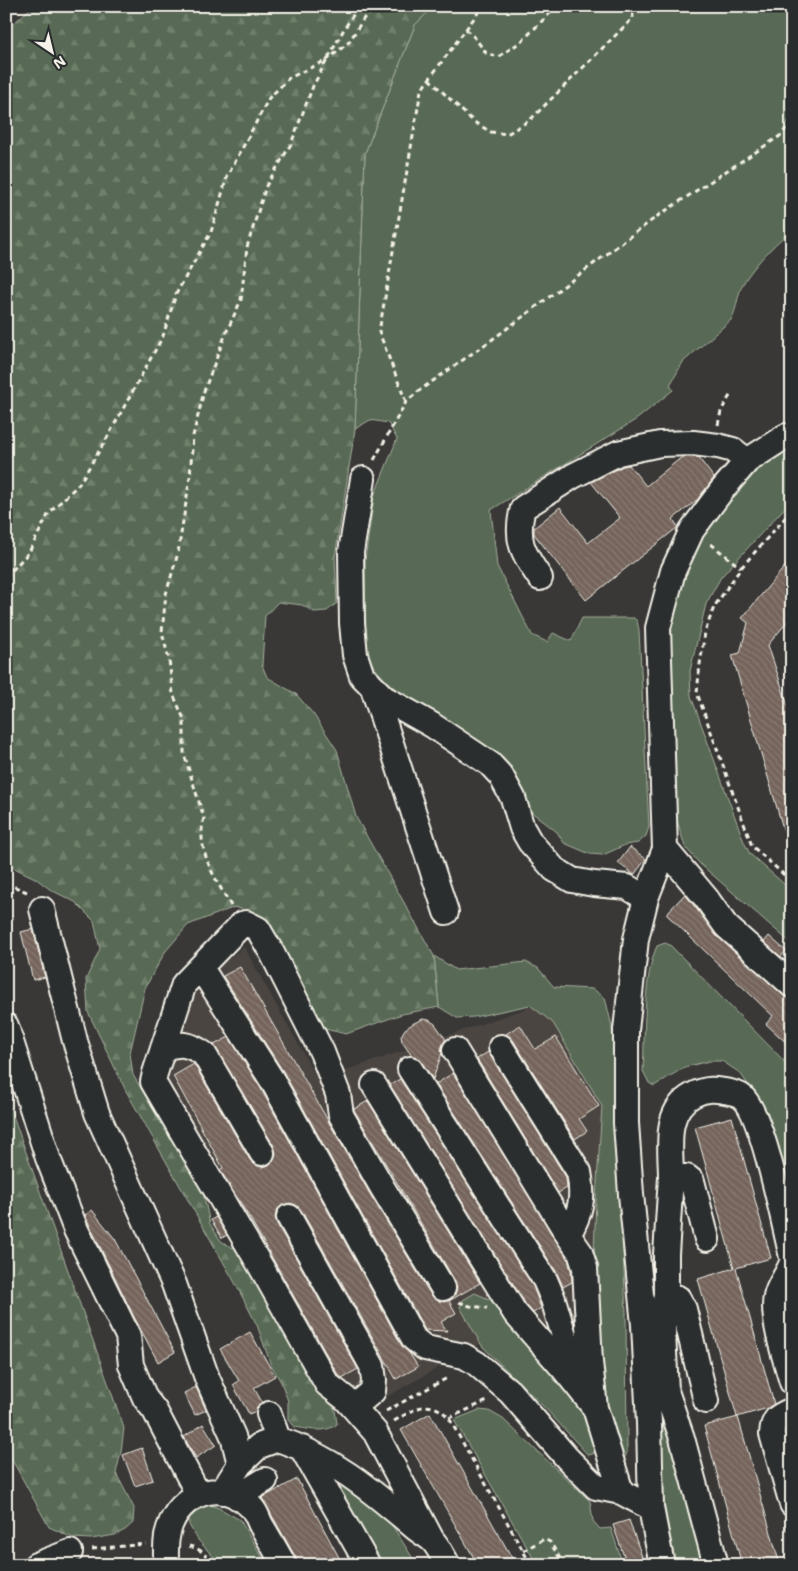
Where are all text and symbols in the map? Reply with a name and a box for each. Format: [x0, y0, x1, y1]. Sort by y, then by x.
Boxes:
north arrow [28, 28, 78, 78]
text: N [50, 52, 69, 73]

